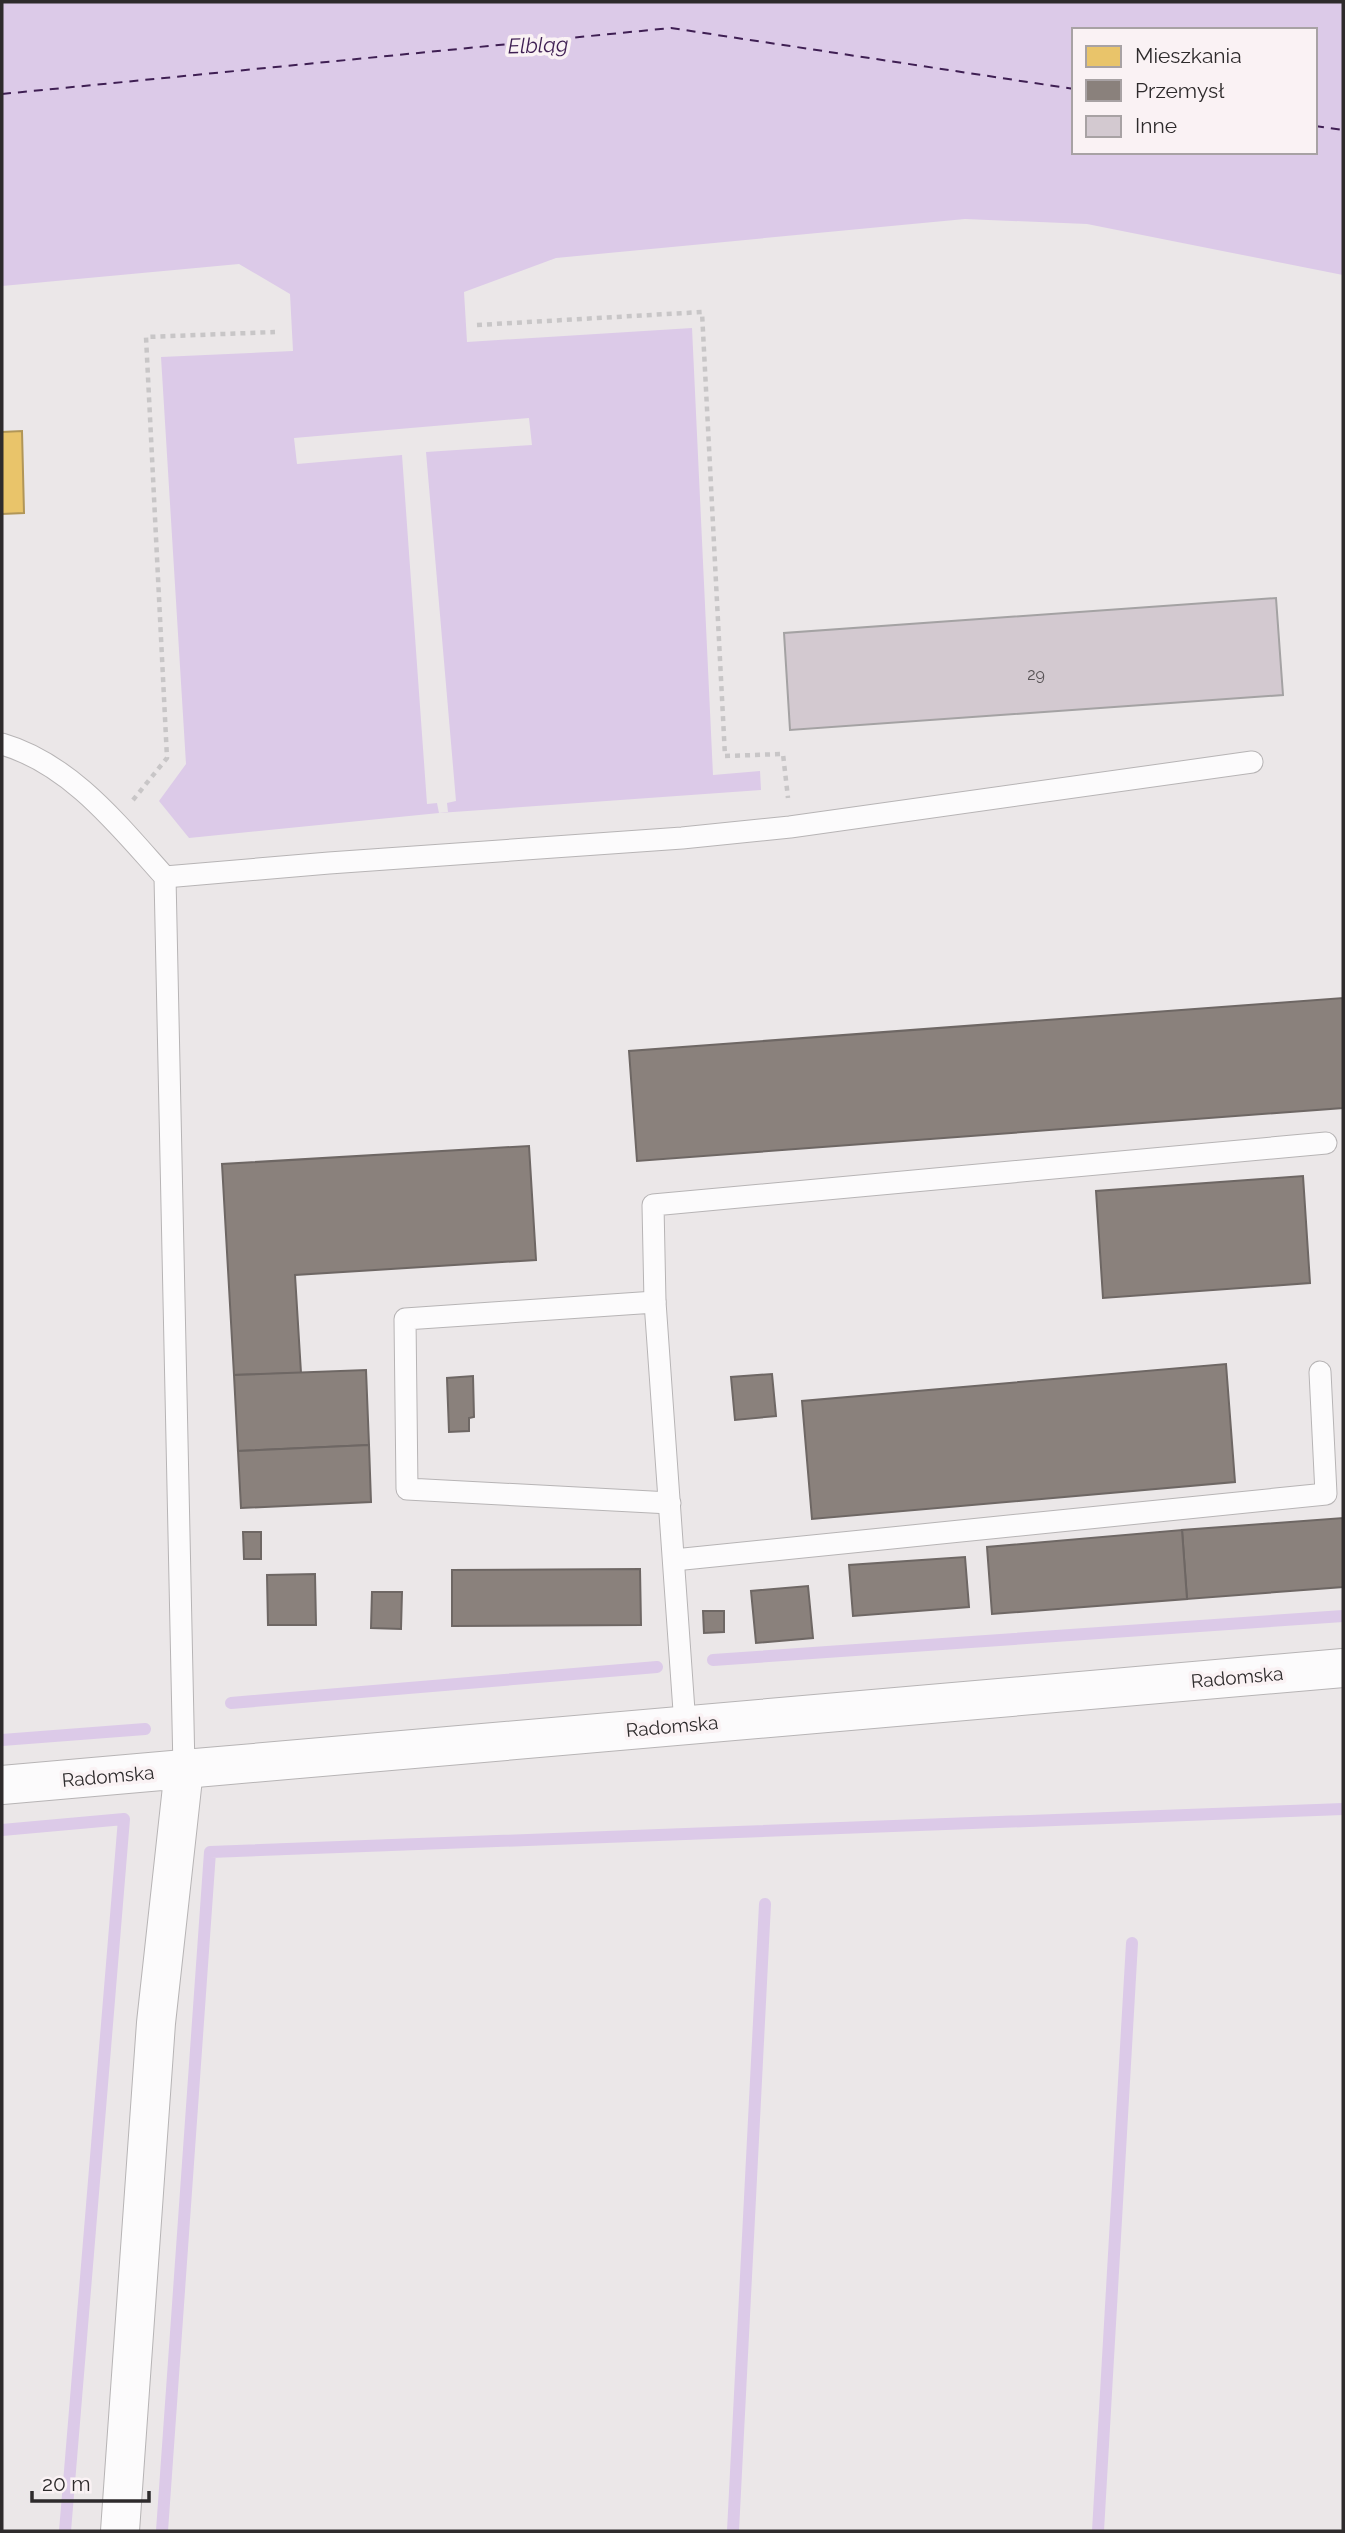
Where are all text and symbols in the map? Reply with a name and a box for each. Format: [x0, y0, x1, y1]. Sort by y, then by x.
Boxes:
legend [1072, 28, 1317, 154]
water label: Elbląg [507, 31, 569, 59]
text: Mieszkania [1135, 43, 1242, 68]
text: Przemysł [1135, 78, 1225, 103]
text: Inne [1135, 113, 1177, 138]
house number: 29 [1027, 665, 1045, 684]
street label: Radomska [1190, 1662, 1284, 1692]
street label: Radomska [625, 1711, 719, 1741]
street label: Radomska [61, 1761, 155, 1791]
scale bar [32, 2460, 149, 2504]
text: 20 m [42, 2471, 90, 2496]

